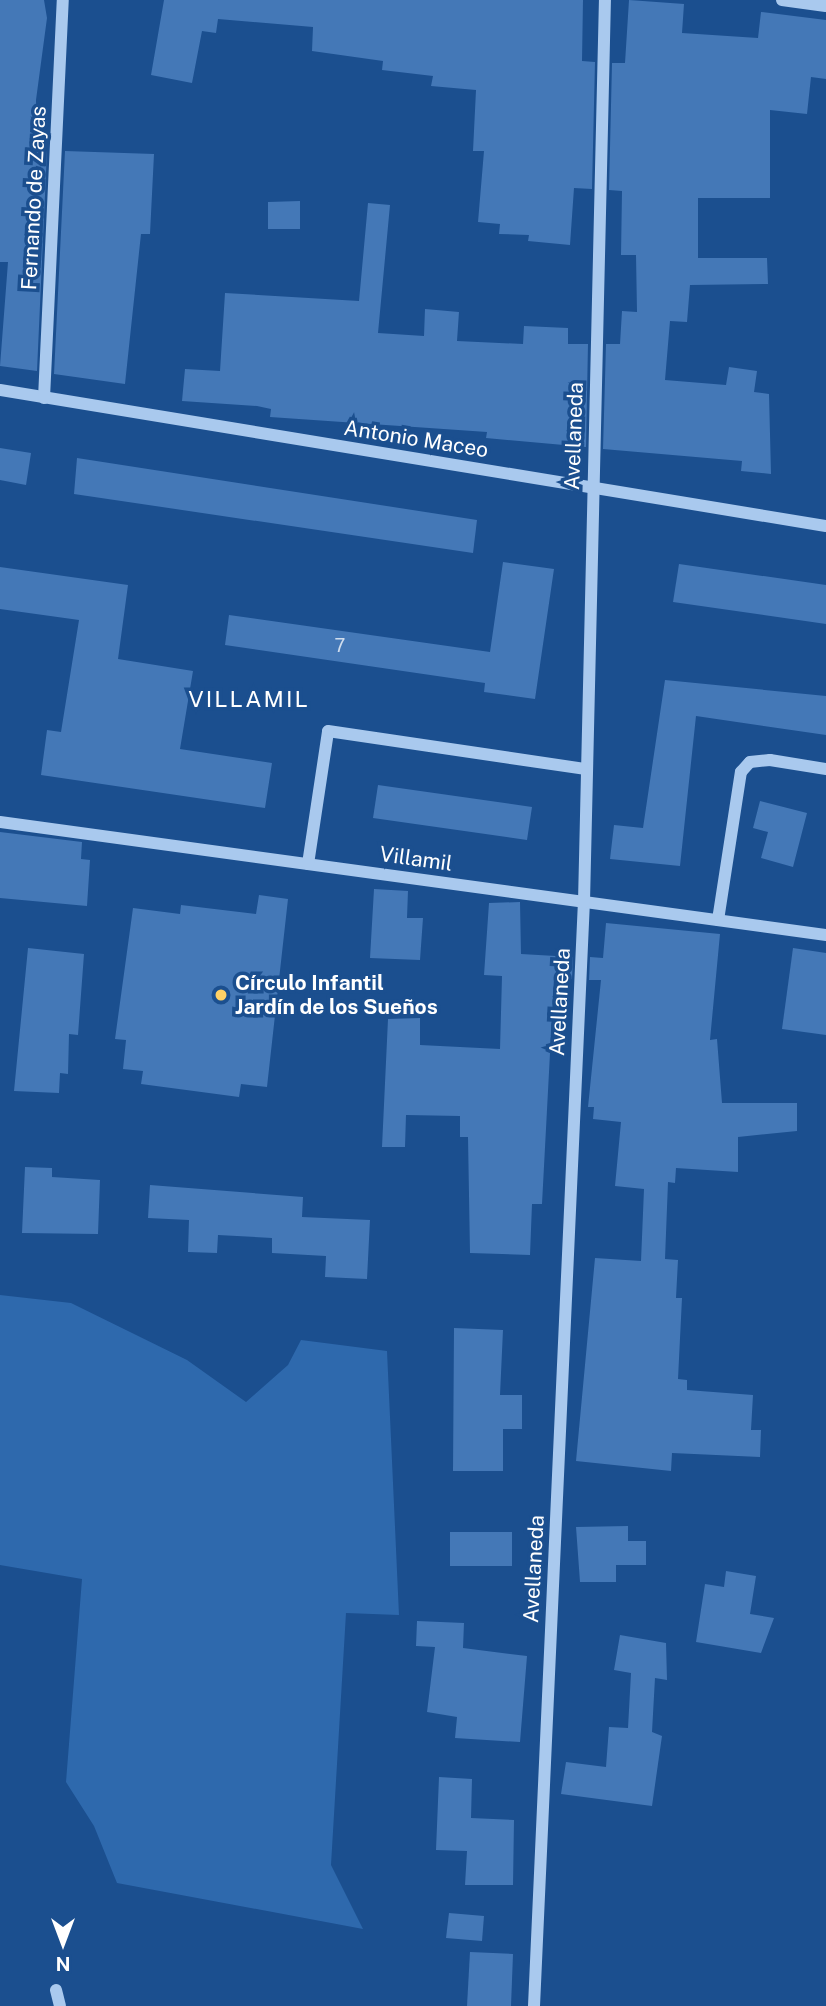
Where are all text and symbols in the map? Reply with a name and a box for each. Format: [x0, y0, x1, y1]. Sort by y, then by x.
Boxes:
street label: Fernando de Zayas [17, 105, 51, 291]
street label: Avellaneda [560, 382, 588, 490]
street label: Antonio Maceo [342, 415, 490, 463]
house number: 7 [335, 635, 345, 657]
district label: VILLAMIL [189, 685, 309, 713]
street label: Villamil [378, 841, 454, 877]
street label: Avellaneda [545, 947, 575, 1057]
place label: Círculo Infantil Jardín de los Sueños [235, 970, 438, 1020]
marker: Círculo Infantil Jardín de los Sueños [213, 987, 229, 1003]
street label: Avellaneda [519, 1514, 549, 1624]
north arrow [28, 1908, 98, 1978]
text: N [56, 1953, 70, 1975]

